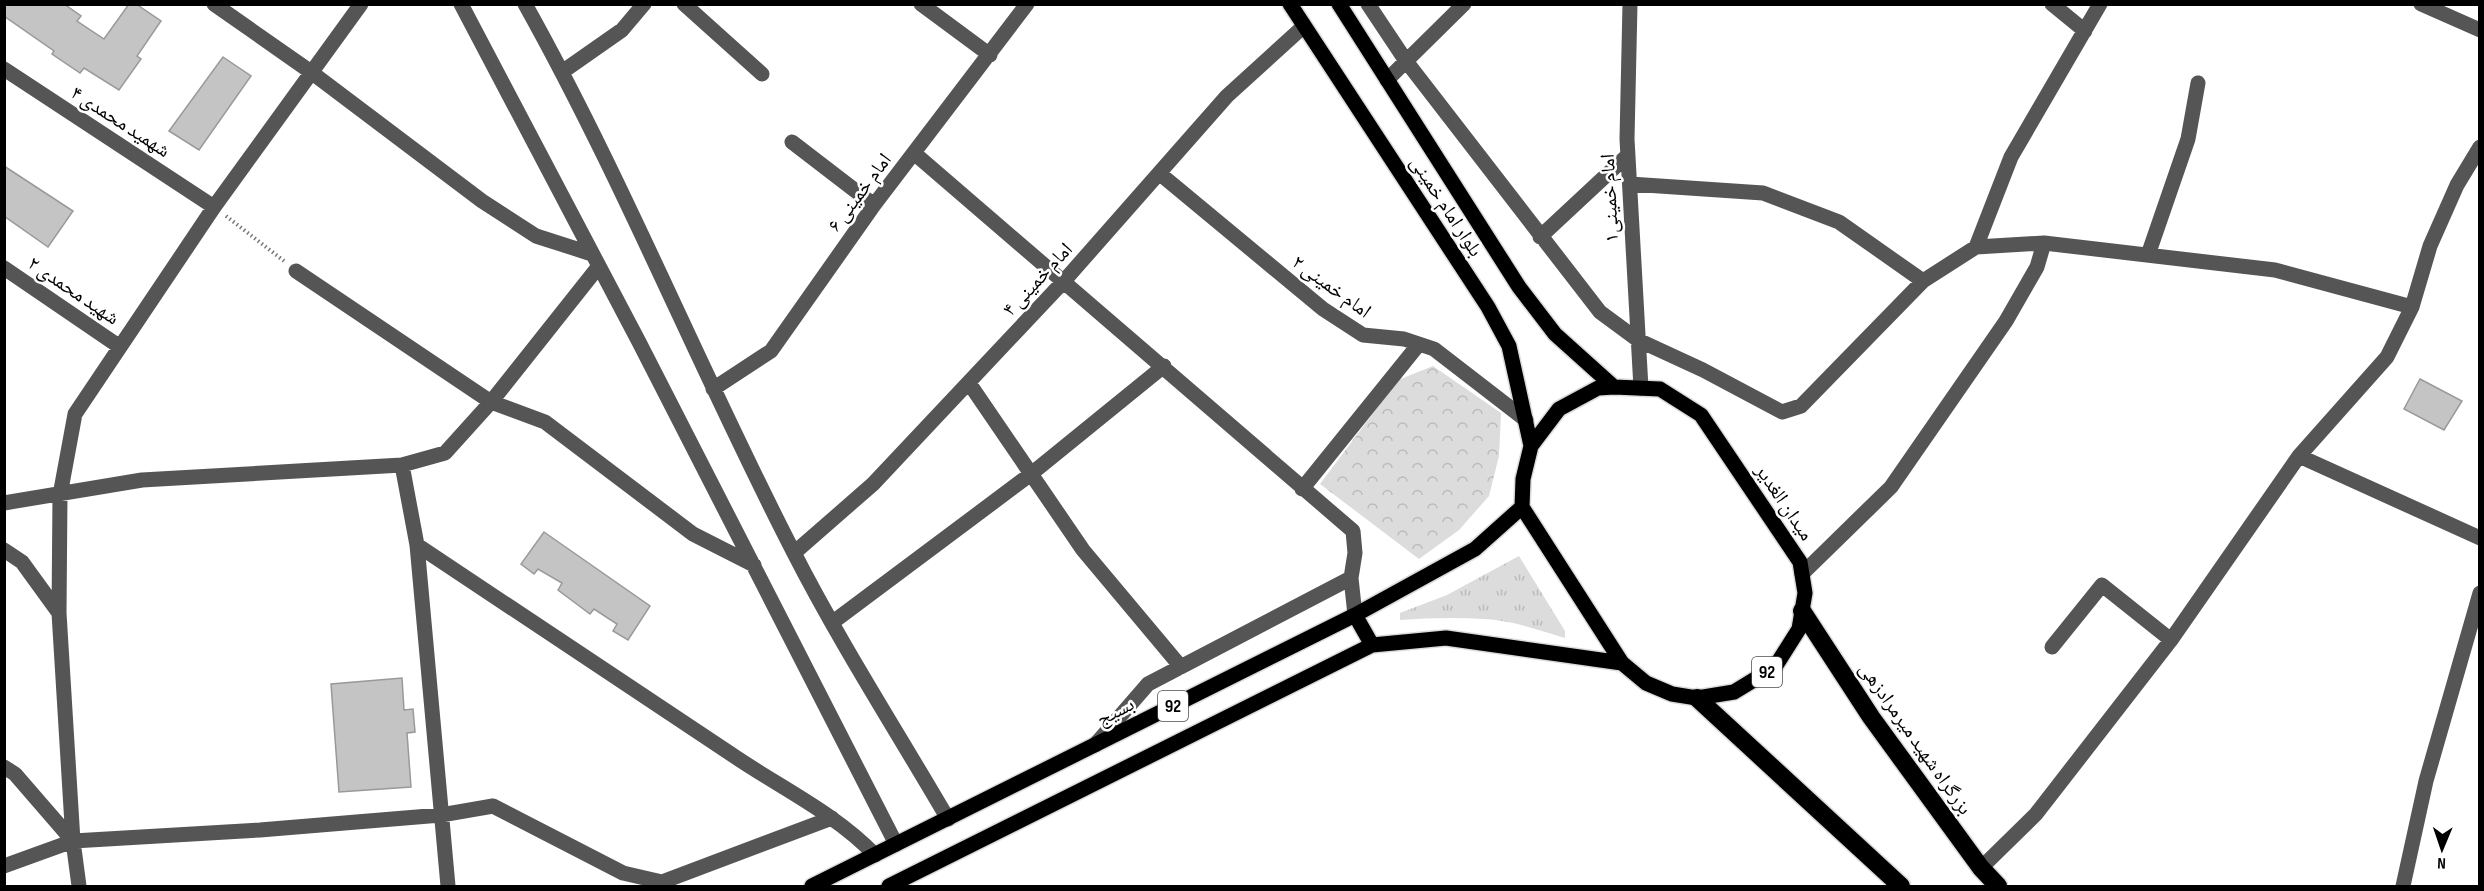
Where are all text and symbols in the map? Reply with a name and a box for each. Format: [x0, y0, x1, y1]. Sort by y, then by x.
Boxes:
street label: شهمید محمدی ۴ [66, 81, 175, 163]
street label: امام خمینی ۶ [823, 149, 898, 237]
street label: بلوار امام خمینی [1404, 152, 1488, 262]
street label: امام خمینی۱ [1596, 153, 1625, 243]
street label: امام خمینی ۴ [998, 238, 1079, 322]
street label: امام خمینی ۲ [1287, 250, 1376, 324]
street label: شهید محمدی ۲ [23, 251, 124, 330]
street label: میدان الغدیر [1749, 459, 1818, 545]
road number: 92 [1752, 657, 1782, 687]
street label: بزرگراه شهید میرمرادزهی [1854, 658, 1977, 819]
road number: 92 [1158, 691, 1188, 721]
street label: بسیج [1093, 692, 1138, 731]
north arrow [2412, 819, 2472, 879]
text: N [2437, 853, 2446, 872]

